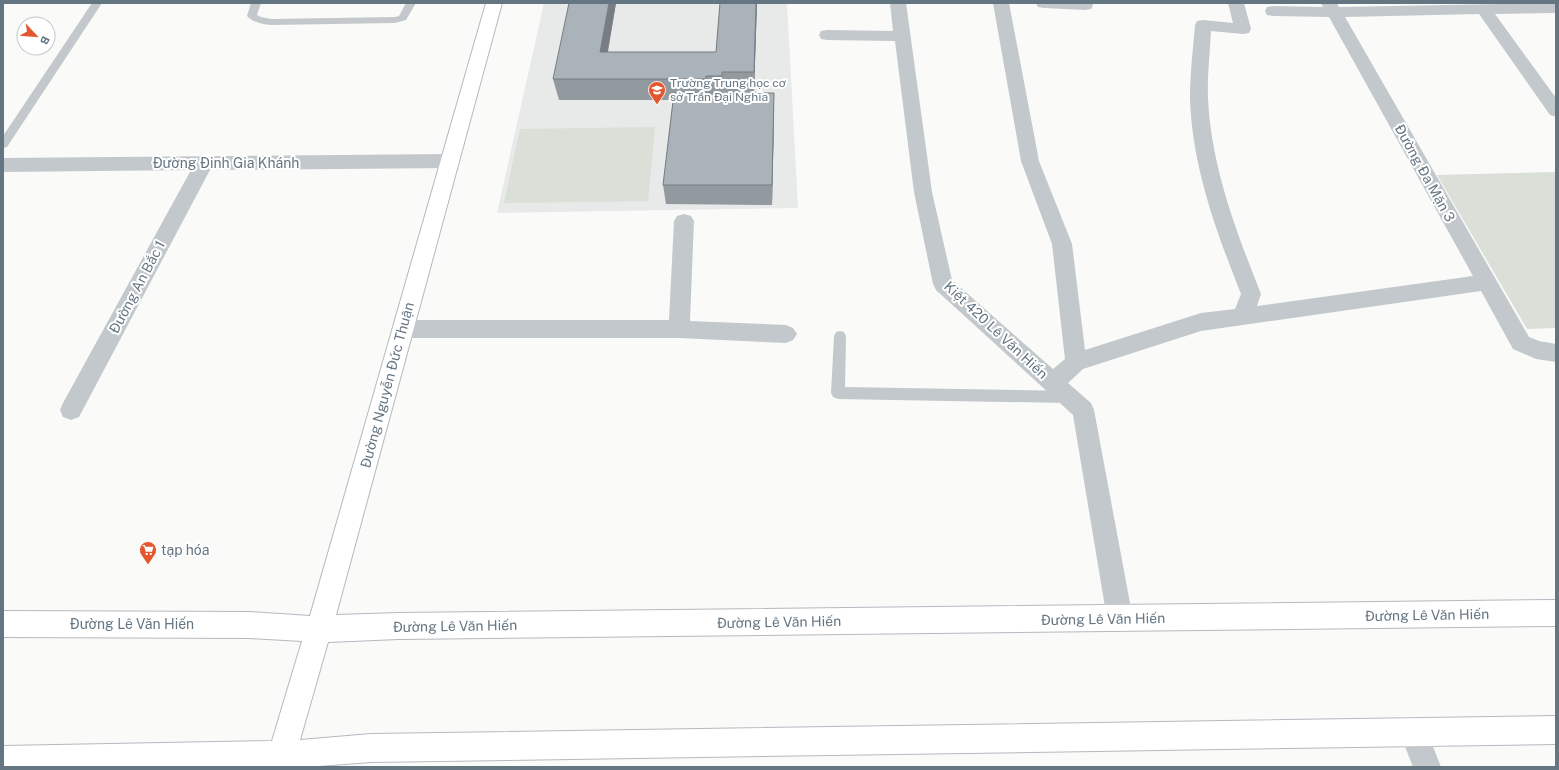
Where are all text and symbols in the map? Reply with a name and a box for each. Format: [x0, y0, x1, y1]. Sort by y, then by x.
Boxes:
north arrow [16, 16, 56, 56]
text: B [38, 34, 52, 47]
place label: Trường Trung học cơ sở Trần Đại Nghĩa [670, 76, 787, 104]
school or university icon: Trường Trung học cơ sở Trần Đại Nghĩa [647, 80, 667, 105]
street label: Đường Đa Mặn 3 [1392, 122, 1458, 225]
street label: Đường Đinh Gia Khánh [153, 155, 299, 171]
street label: Đường An Bắc 1 [106, 238, 168, 336]
street label: Kiệt 420 Lê Văn Hiến [941, 278, 1051, 382]
street label: Đường Nguyễn Đức Thuận [357, 300, 417, 470]
supermarket icon: tạp hóa [138, 540, 158, 565]
place label: tạp hóa [161, 542, 209, 558]
street label: Đường Lê Văn Hiến [1365, 606, 1489, 624]
street label: Đường Lê Văn Hiến [1041, 610, 1165, 628]
street label: Đường Lê Văn Hiến [717, 613, 841, 631]
street label: Đường Lê Văn Hiến [70, 616, 194, 632]
street label: Đường Lê Văn Hiến [393, 617, 517, 635]

